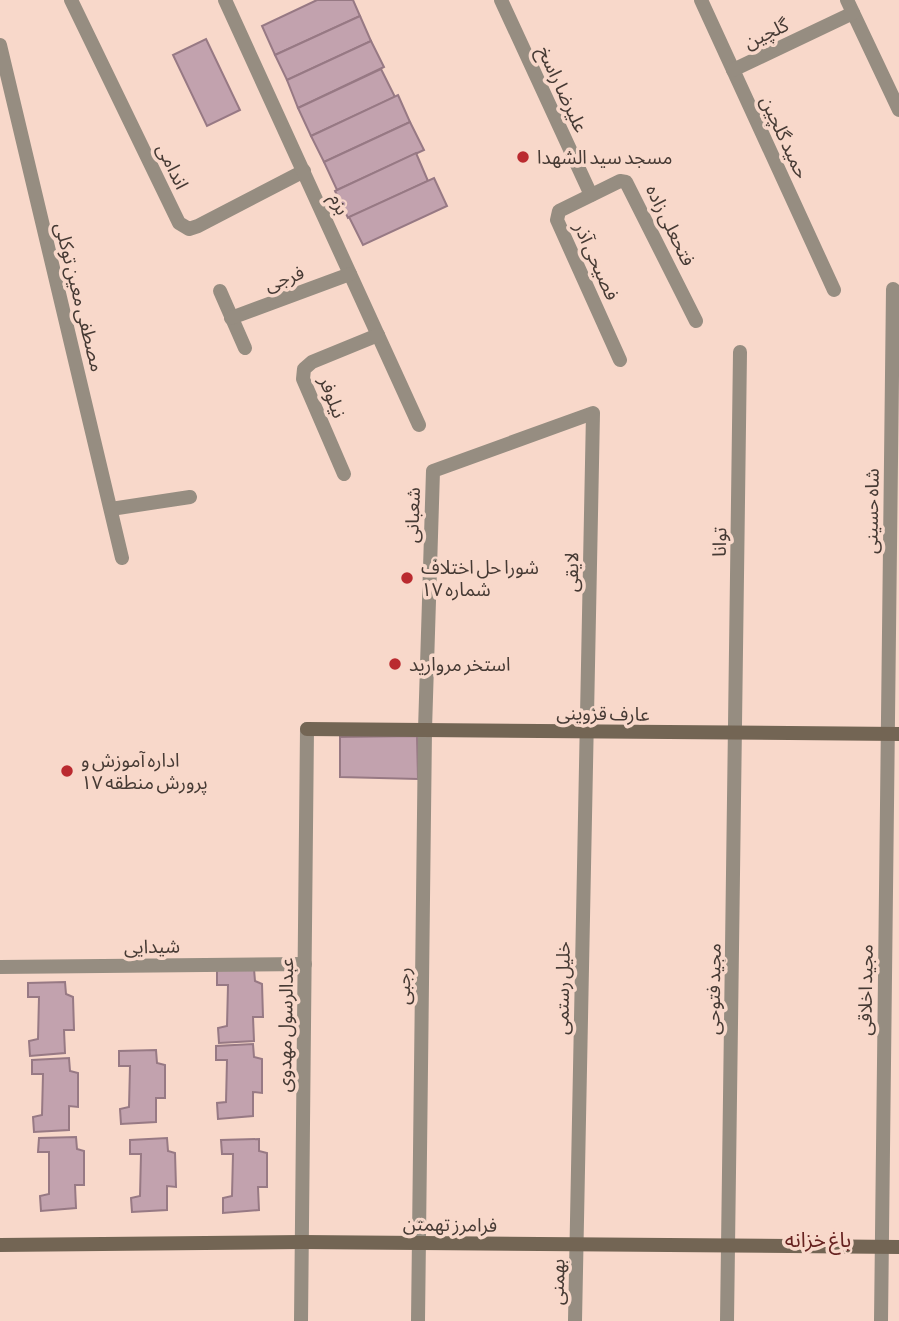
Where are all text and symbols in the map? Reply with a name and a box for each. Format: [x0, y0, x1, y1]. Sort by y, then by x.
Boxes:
street label: گلچین [740, 13, 794, 55]
street label: علیرضا راسخ [530, 42, 593, 137]
street label: حمید گلچین [754, 92, 814, 183]
street label: اندامی [152, 140, 193, 193]
place label: مسجد سید الشهدا [537, 146, 673, 168]
marker: مسجد سید الشهدا [515, 149, 531, 165]
street label: فتحعلی زاده [641, 181, 700, 270]
street label: بزم [322, 190, 354, 220]
street label: فصیحی آذر [569, 218, 624, 304]
street label: مصطفی معین توکلی [50, 220, 109, 374]
street label: فرجی [261, 261, 307, 296]
street label: نیلوفر [314, 372, 351, 421]
street label: شاه حسینی [859, 468, 884, 554]
street label: شعبانی [400, 487, 425, 543]
street label: توانا [708, 527, 731, 557]
street label: لایقی [560, 552, 583, 592]
place label: شورا حل اختلاف شماره ۱۷ [421, 556, 539, 601]
marker: شورا حل اختلاف شماره ۱۷ [399, 570, 415, 586]
place label: استخر مروارید [409, 653, 510, 676]
marker: استخر مروارید [387, 656, 403, 672]
street label: عارف قزوینی [556, 701, 650, 726]
place label: اداره آموزش و پرورش منطقه ۱۷ [81, 749, 208, 795]
marker: اداره آموزش و پرورش منطقه ۱۷ [59, 763, 75, 779]
street label: شیدایی [124, 935, 180, 958]
street label: خلیل رستمی [550, 941, 575, 1035]
street label: مجید فتوحی [701, 943, 726, 1035]
street label: مجید اخلاقی [853, 944, 878, 1036]
street label: عبدالرسول مهدوی [273, 957, 298, 1093]
street label: رجبی [392, 967, 415, 1005]
street label: فرامرز تهمتن [403, 1212, 497, 1237]
district label: باغ خزانه [785, 1227, 851, 1255]
street label: بهمنی [546, 1259, 569, 1305]

